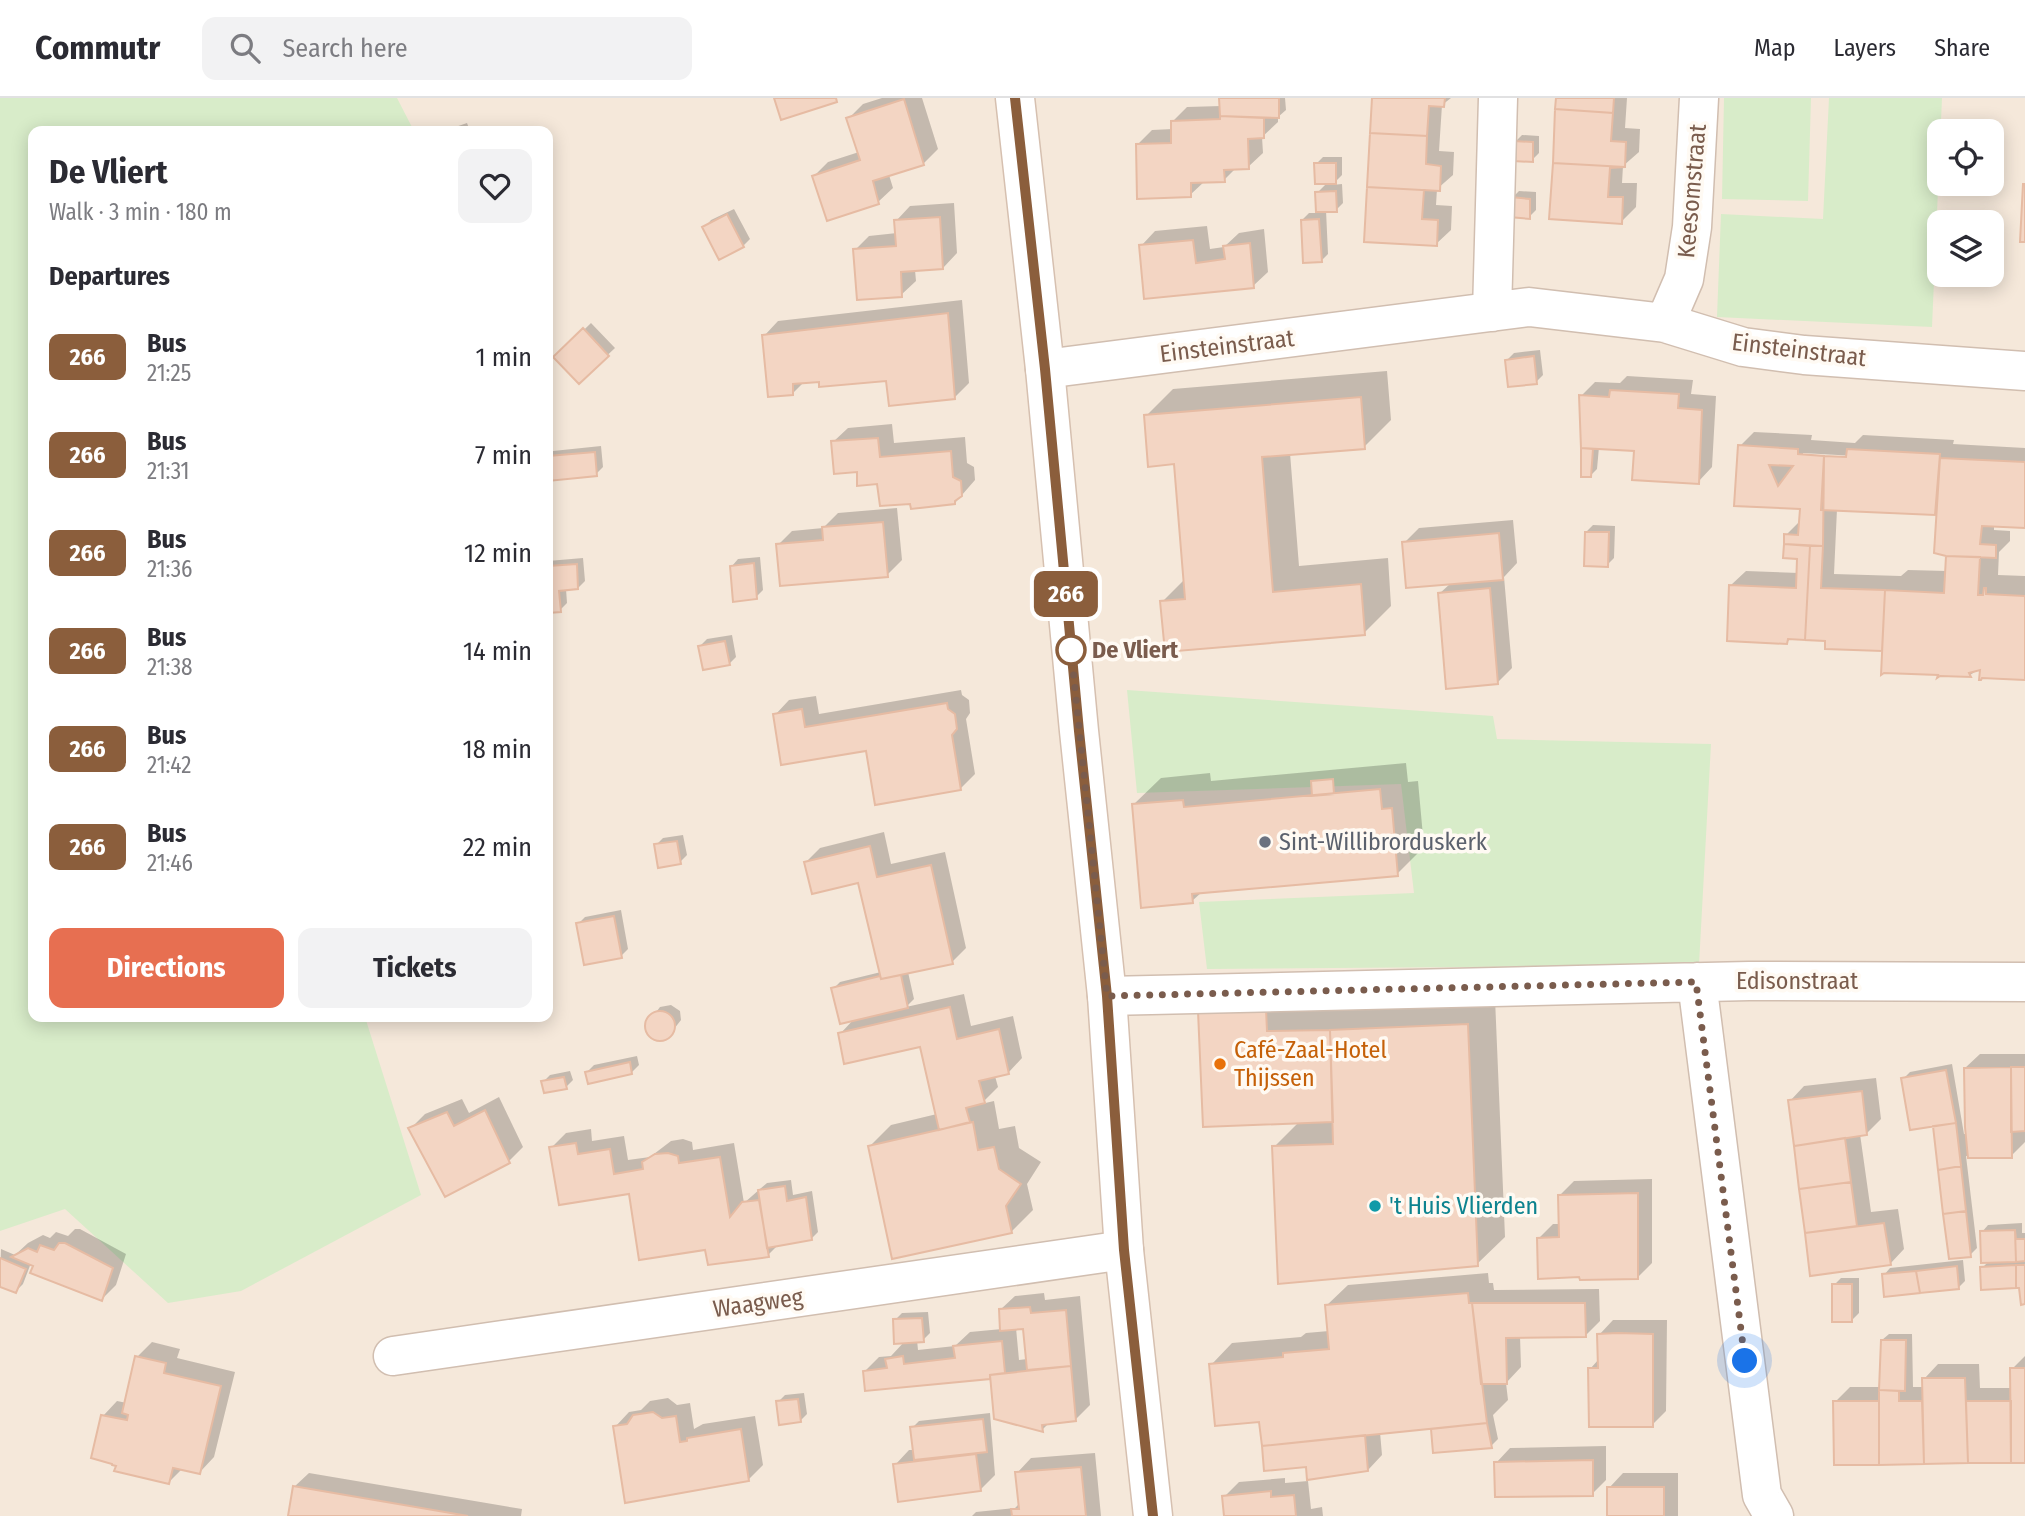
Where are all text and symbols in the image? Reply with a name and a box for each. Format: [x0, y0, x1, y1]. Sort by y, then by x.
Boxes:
search box [202, 17, 692, 80]
text: Commutr [35, 28, 160, 68]
icon: search [226, 29, 264, 67]
text: Search here [282, 33, 408, 64]
text: Map [1754, 34, 1796, 62]
text: Layers [1834, 34, 1896, 62]
text: Share [1934, 34, 1990, 62]
map controls [1927, 119, 2004, 287]
button: locate [1927, 119, 2004, 196]
street label: Keesomstraat [1672, 123, 1712, 259]
button: heart [458, 149, 532, 223]
text: De Vliert [49, 152, 168, 192]
text: Walk · 3 min · 180 m [49, 198, 232, 226]
button: layers [1927, 210, 2004, 287]
text: Departures [49, 261, 170, 292]
street label: Einsteinstraat [1158, 324, 1296, 368]
text: Bus [147, 328, 186, 359]
street label: Einsteinstraat [1730, 328, 1868, 372]
text: 1 min [476, 342, 532, 373]
text: 266 [69, 343, 106, 371]
text: 21:25 [147, 359, 191, 387]
text: Bus [147, 426, 186, 457]
text: 7 min [475, 440, 532, 471]
text: 266 [69, 441, 106, 469]
text: 21:31 [147, 457, 189, 485]
text: Bus [147, 524, 186, 555]
text: 12 min [464, 538, 532, 569]
text: 266 [69, 539, 106, 567]
text: 21:36 [147, 555, 192, 583]
line badge: 266 [1026, 571, 1106, 617]
text: 266 [1048, 580, 1084, 608]
text: Bus [147, 622, 186, 653]
marker: De Vliert [1056, 635, 1086, 665]
text: 14 min [463, 636, 532, 667]
place label: De Vliert [1092, 636, 1179, 664]
text: 266 [69, 637, 106, 665]
text: 21:38 [147, 653, 193, 681]
text: Bus [147, 720, 186, 751]
text: 18 min [463, 734, 532, 765]
text: 266 [69, 735, 106, 763]
text: 21:42 [147, 751, 191, 779]
text: Bus [147, 818, 186, 849]
place label: Sint-Willibrorduskerk [1279, 828, 1488, 856]
text: 22 min [463, 832, 532, 863]
text: 266 [69, 833, 106, 861]
marker: Sint-Willibrorduskerk [1257, 834, 1273, 850]
text: 21:46 [147, 849, 193, 877]
button: Directions [49, 928, 284, 1008]
button: Tickets [298, 928, 532, 1008]
street label: Edisonstraat [1736, 967, 1858, 995]
place label: Café-Zaal-Hotel Thijssen [1234, 1036, 1387, 1092]
marker: Café-Zaal-Hotel Thijssen [1212, 1056, 1228, 1072]
place label: 't Huis Vlierden [1389, 1192, 1538, 1220]
marker: 't Huis Vlierden [1367, 1198, 1383, 1214]
street label: Waagweg [711, 1283, 805, 1323]
your location [1727, 1343, 1762, 1378]

